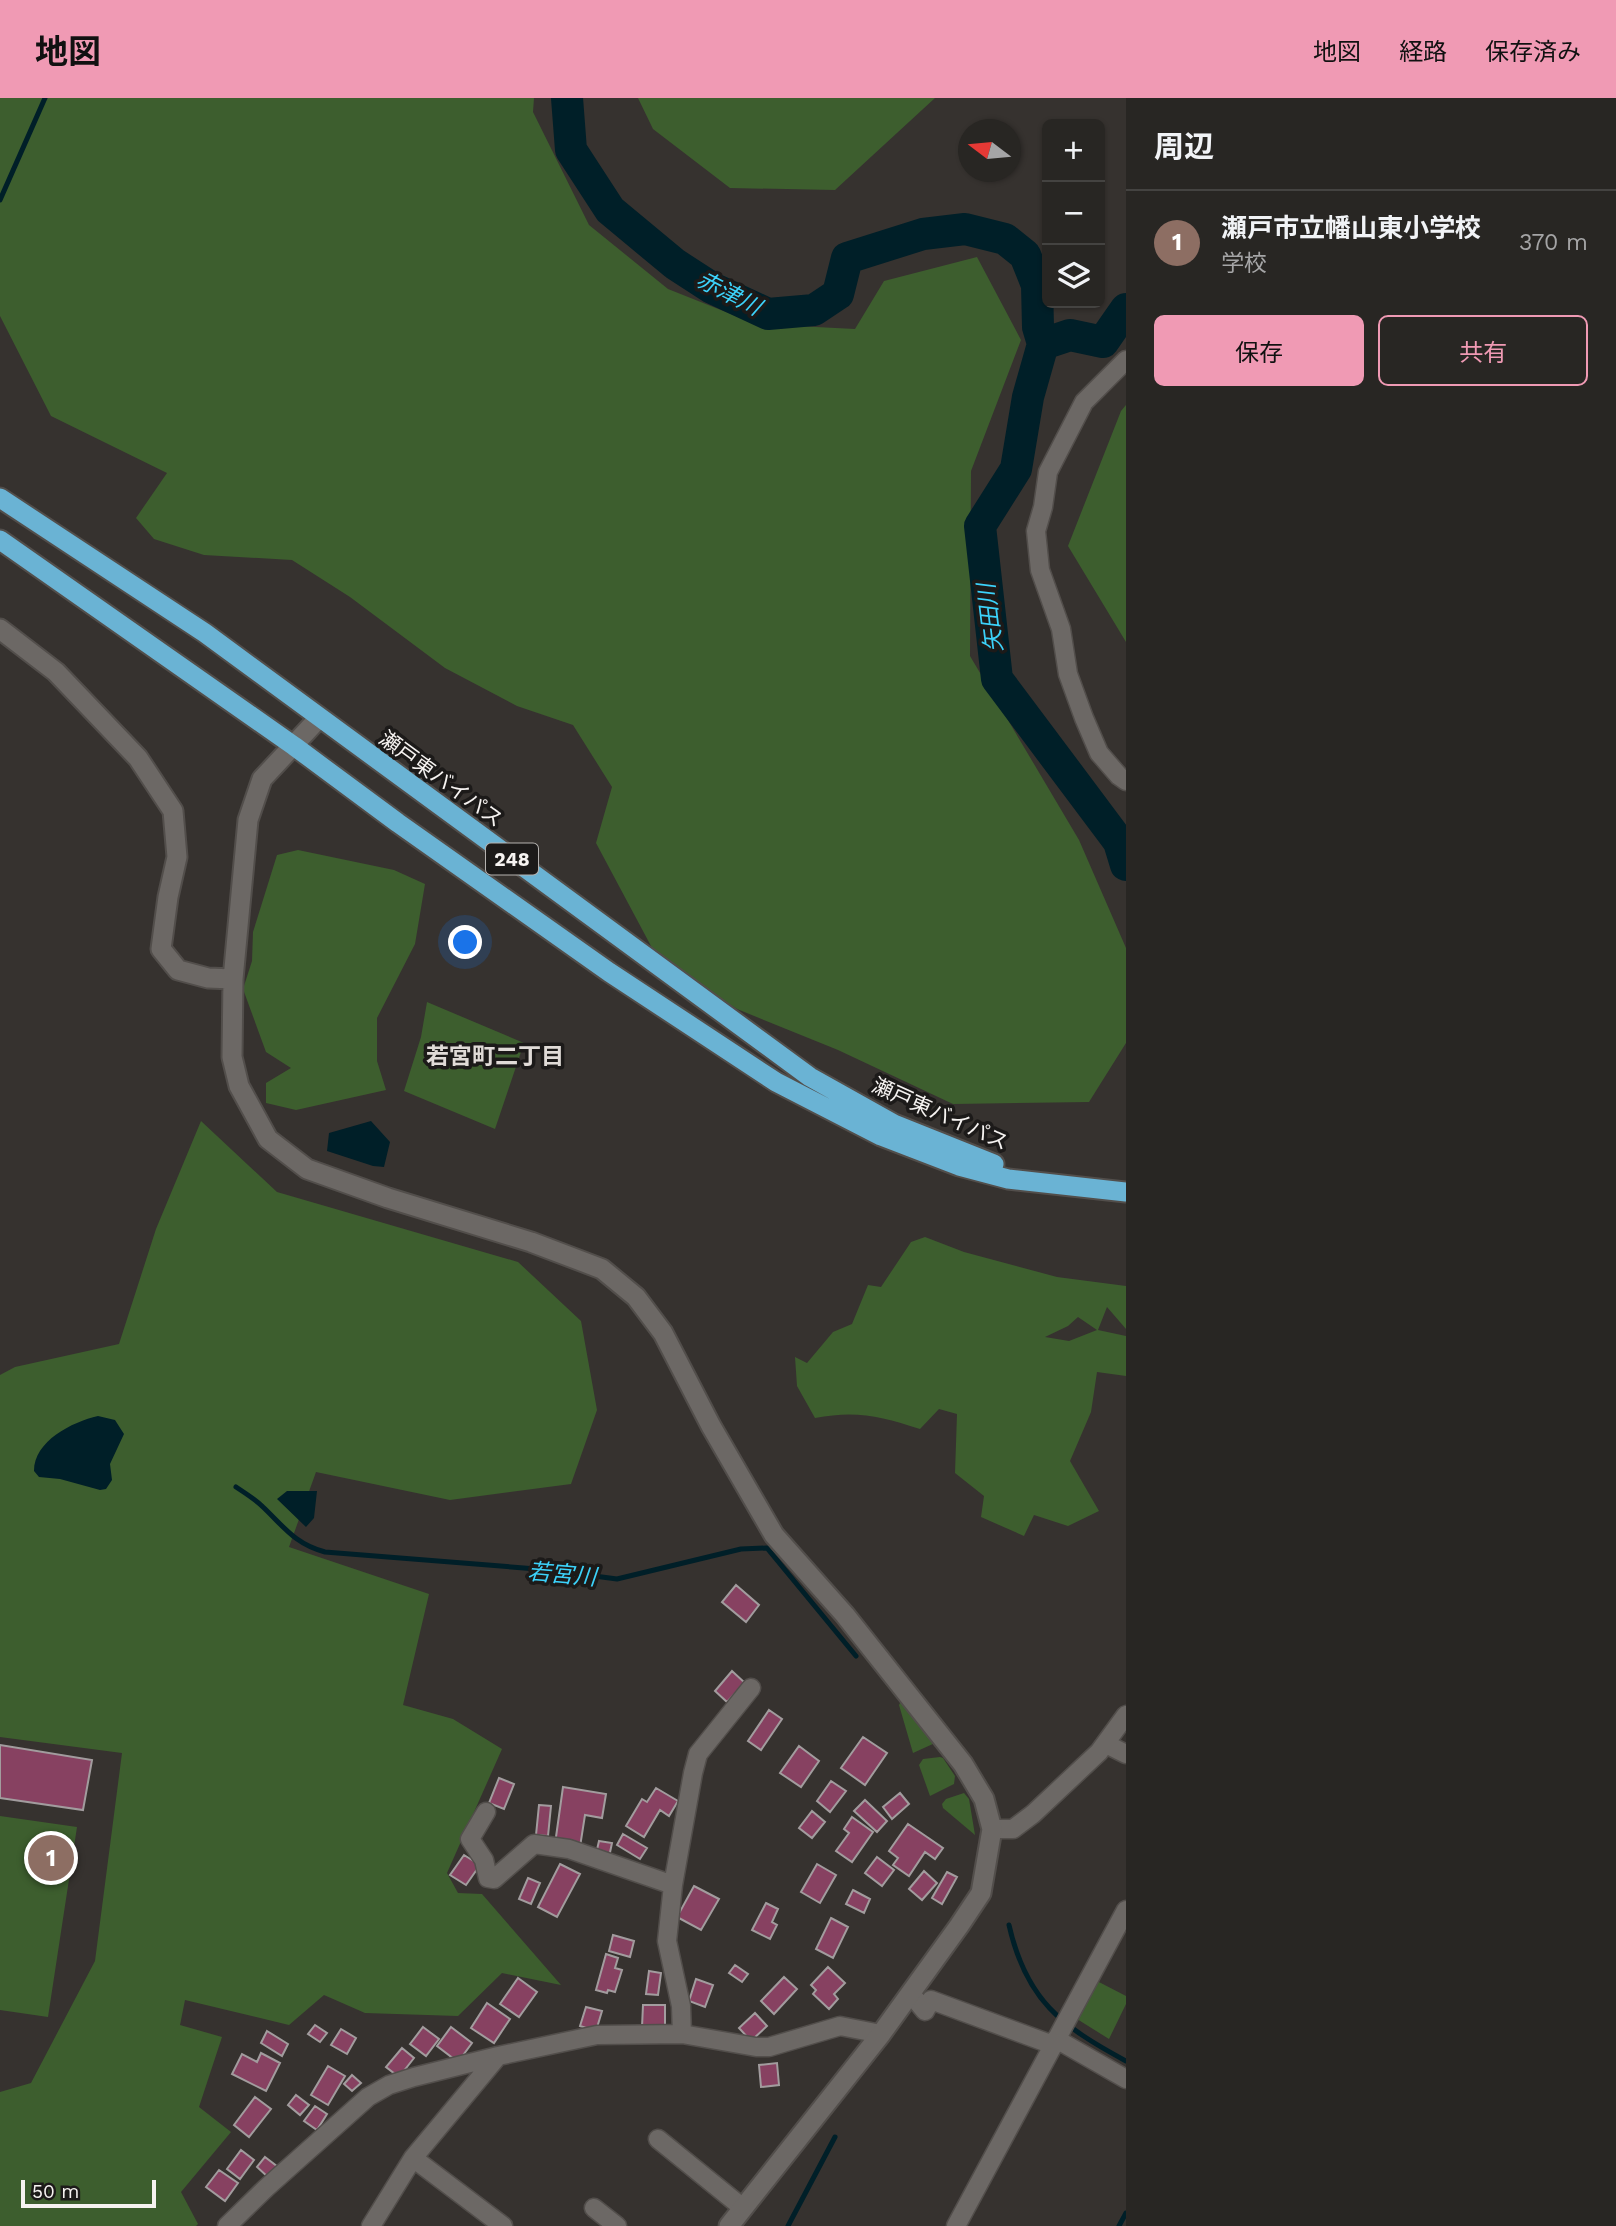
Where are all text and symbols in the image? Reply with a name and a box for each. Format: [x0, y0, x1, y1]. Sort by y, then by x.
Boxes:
text: 地図 [35, 32, 101, 71]
text: 地図 [1313, 38, 1361, 66]
text: 経路 [1399, 38, 1447, 66]
text: 保存済み [1485, 38, 1581, 66]
north arrow [958, 119, 1021, 182]
map controls [1042, 119, 1105, 308]
button: + [1042, 119, 1105, 182]
text: 周辺 [1154, 129, 1214, 164]
button: − [1042, 182, 1105, 245]
text: 瀬戸市立幡山東小学校 [1221, 213, 1481, 243]
text: 1 [1172, 229, 1182, 256]
text: 370 m [1519, 229, 1588, 256]
button: layers [1042, 245, 1105, 308]
text: 学校 [1221, 250, 1267, 277]
water label: 赤津川 [692, 266, 768, 322]
button: 保存 [1154, 315, 1364, 386]
button: 共有 [1378, 315, 1588, 386]
water label: 矢田川 [973, 579, 1008, 654]
street label: 瀬戸東バイパス [375, 725, 508, 832]
road number: 248 [486, 844, 538, 874]
your location [448, 925, 482, 959]
district label: 若宮町二丁目 [426, 1043, 564, 1070]
street label: 瀬戸東バイパス [868, 1072, 1012, 1155]
water label: 若宮川 [526, 1558, 600, 1591]
pin: 1 [28, 1832, 74, 1884]
scale bar [21, 2177, 156, 2209]
text: 50 m [32, 2180, 79, 2203]

